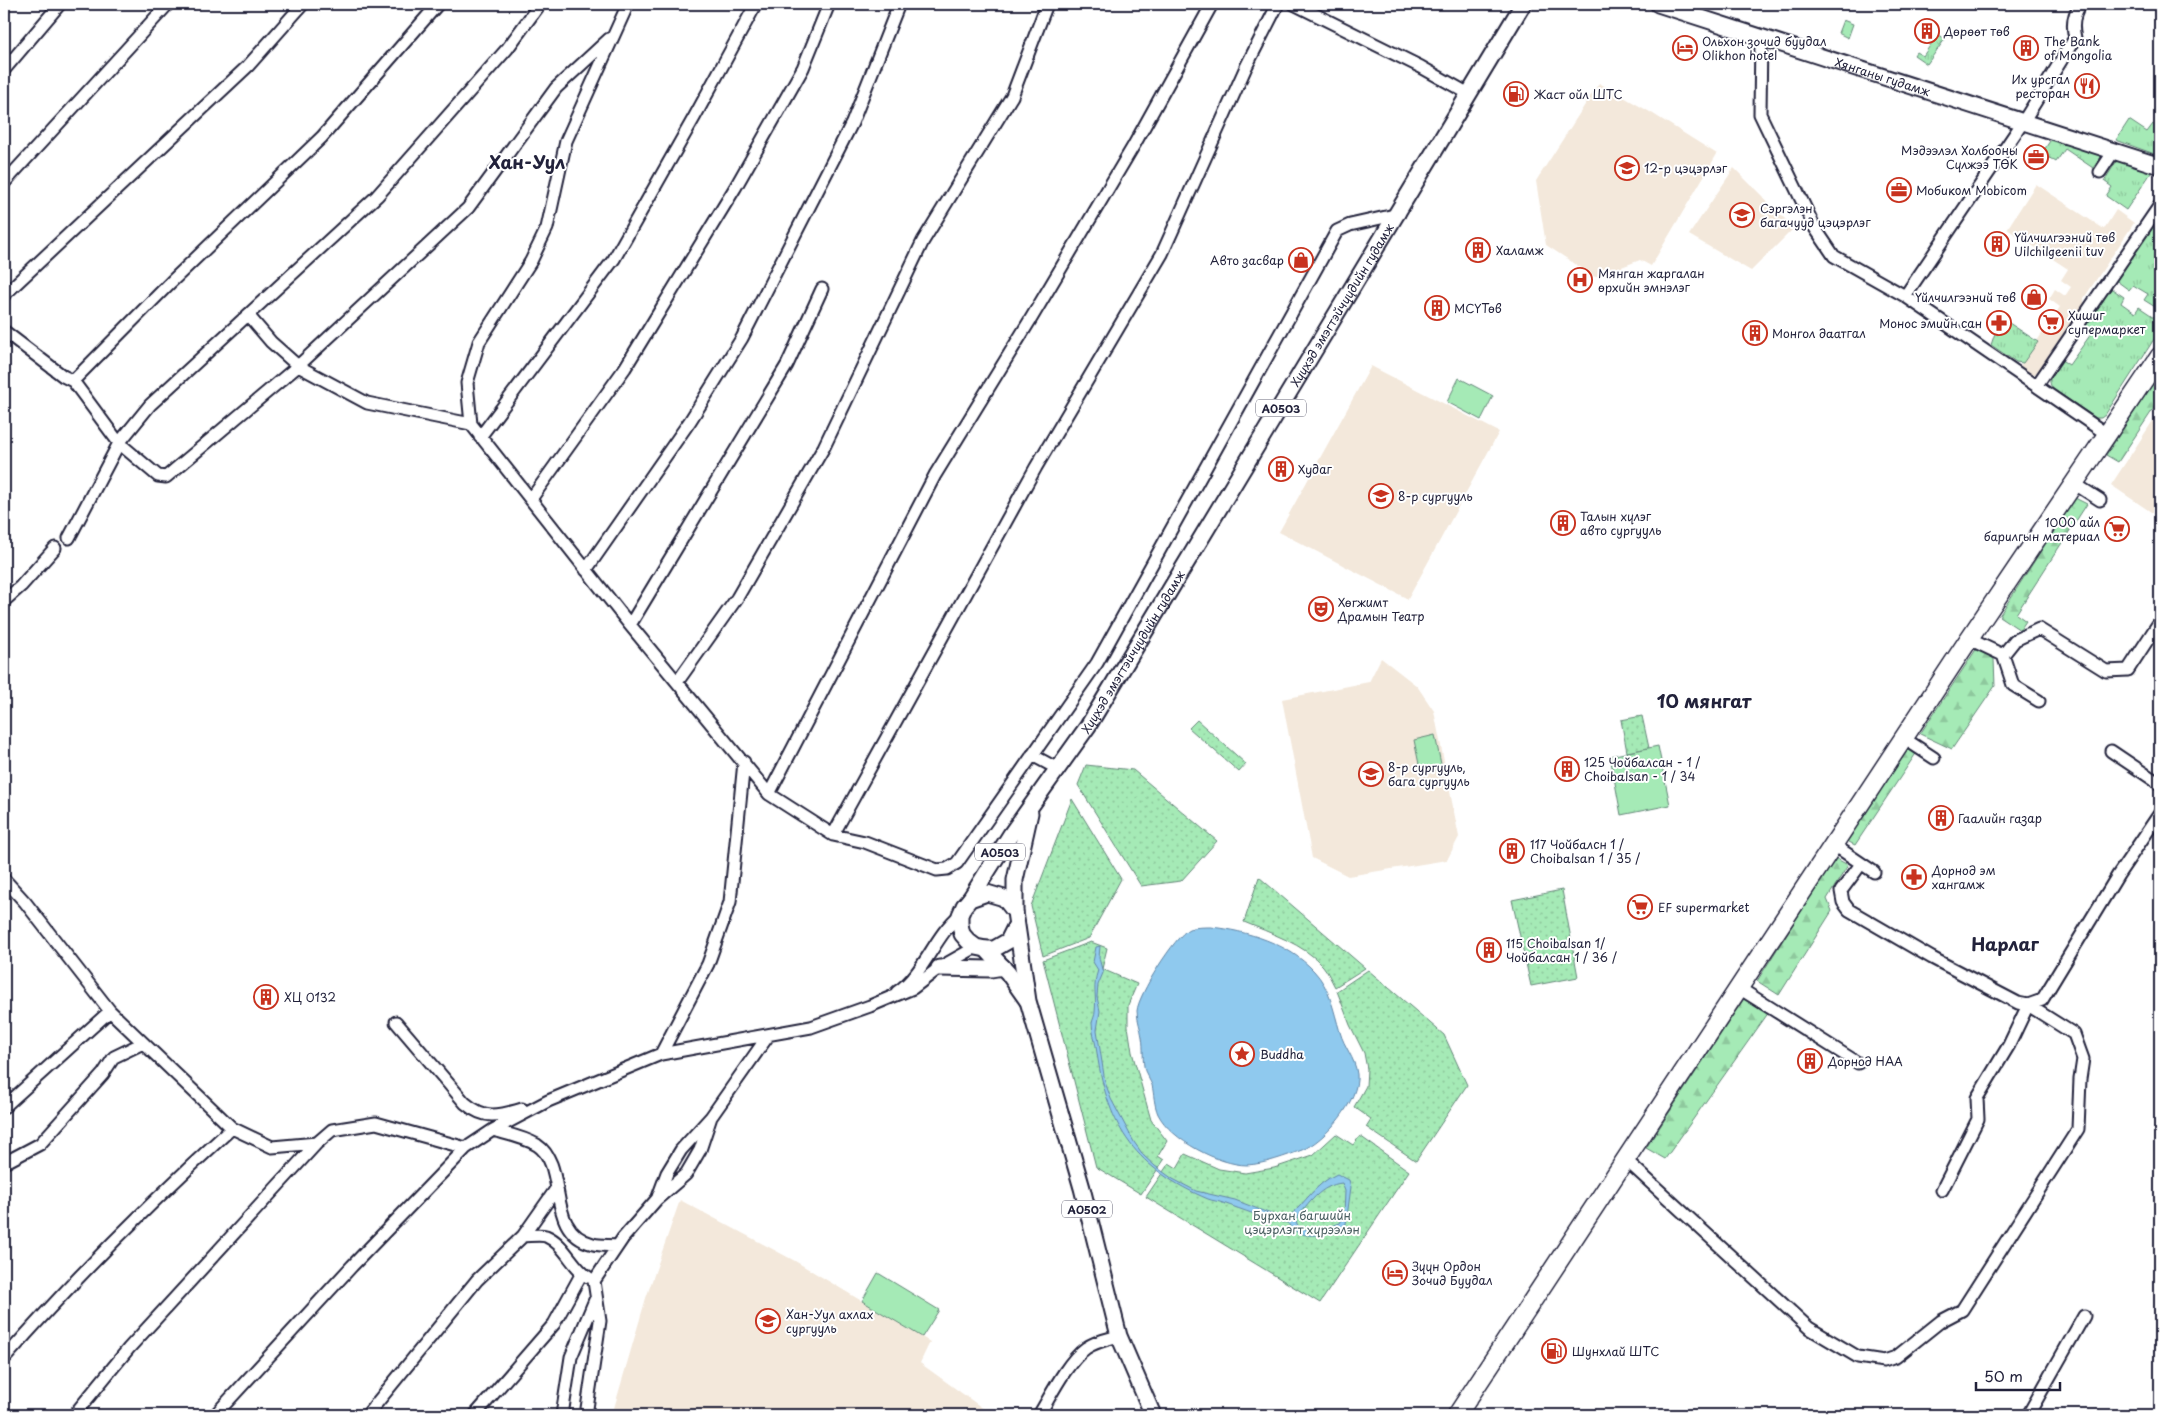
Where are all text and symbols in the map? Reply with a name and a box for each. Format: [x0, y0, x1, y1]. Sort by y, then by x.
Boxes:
building icon: Дөрөөт төв [1914, 18, 1940, 44]
place label: Дөрөөт төв [1943, 22, 2010, 40]
place label: Ольхон зочид буудал Olikhon hotel [1702, 32, 1827, 64]
place label: The Bank of Mongolia [2044, 32, 2113, 64]
hotel icon: Ольхон зочид буудал Olikhon hotel [1672, 35, 1698, 61]
building icon: The Bank of Mongolia [2013, 35, 2039, 61]
street label: Хянганы гудамж [1833, 53, 1933, 100]
place label: Их урсгал ресторан [2011, 70, 2070, 102]
restaurant icon: Их урсгал ресторан [2074, 73, 2100, 99]
fuel station icon: Жаст ойл ШТС [1503, 81, 1529, 107]
place label: Жаст ойл ШТС [1533, 85, 1623, 103]
place label: Мэдээлэл Холбооны Сүлжээ ТӨК [1901, 141, 2018, 173]
office icon: Мэдээлэл Холбооны Сүлжээ ТӨК [2023, 144, 2049, 170]
district label: Хан-Уул [488, 148, 565, 175]
school or university icon: 12-р цэцэрлэг [1614, 155, 1640, 181]
place label: 12-р цэцэрлэг [1644, 159, 1728, 177]
office icon: Мобиком Mobicom [1886, 177, 1912, 203]
place label: Мобиком Mobicom [1916, 181, 2027, 199]
place label: Сэргэлэн багачууд цэцэрлэг [1760, 199, 1871, 231]
school or university icon: Сэргэлэн багачууд цэцэрлэг [1729, 202, 1755, 228]
street label: Хүүхэд эмэгтэйчүүдийн гудамж [1286, 220, 1398, 390]
place label: Үйлчилгээний төв Uilchilgeenii tuv [2014, 228, 2115, 260]
building icon: Үйлчилгээний төв Uilchilgeenii tuv [1984, 231, 2010, 257]
building icon: Халамж [1465, 237, 1491, 263]
place label: Халамж [1496, 241, 1544, 259]
shop icon: Авто засвар [1288, 247, 1314, 273]
place label: Авто засвар [1210, 251, 1284, 269]
place label: Мянган жаргалан өрхийн эмнэлэг [1598, 264, 1704, 296]
hospital icon: Мянган жаргалан өрхийн эмнэлэг [1567, 267, 1593, 293]
shop icon: Үйлчилгээний төв [2021, 284, 2047, 310]
place label: Үйлчилгээний төв [1915, 288, 2016, 306]
building icon: МСҮТөв [1424, 295, 1450, 321]
place label: МСҮТөв [1454, 299, 1502, 317]
place label: Хишиг супермаркет [2068, 306, 2146, 338]
supermarket icon: Хишиг супермаркет [2038, 309, 2064, 335]
pharmacy icon: Монос эмийн сан [1986, 310, 2012, 336]
place label: Монос эмийн сан [1879, 314, 1982, 332]
building icon: Монгол даатгал [1742, 320, 1768, 346]
place label: Монгол даатгал [1772, 324, 1866, 342]
road number: A0503 [1256, 399, 1306, 416]
building icon: Худаг [1268, 456, 1294, 482]
place label: Худаг [1298, 460, 1333, 478]
school or university icon: 8-р сургууль [1368, 483, 1394, 509]
place label: 8-р сургууль [1398, 487, 1473, 505]
place label: Талын хүлэг авто сургууль [1580, 507, 1661, 539]
building icon: Талын хүлэг авто сургууль [1550, 510, 1576, 536]
place label: 1000 айл барилгын материал [1984, 513, 2100, 545]
supermarket icon: 1000 айл барилгын материал [2104, 516, 2130, 542]
street label: Хүүхэд эмэгтэйчүүдийн гудамж [1077, 567, 1189, 737]
place label: Хөгжимт Драмын Театр [1337, 593, 1424, 625]
theatre icon: Хөгжимт Драмын Театр [1308, 596, 1334, 622]
district label: 10 мянгат [1657, 687, 1752, 714]
place label: 125 Чойбалсан - 1 / Choibalsan - 1 / 34 [1584, 753, 1700, 785]
building icon: 125 Чойбалсан - 1 / Choibalsan - 1 / 34 [1554, 756, 1580, 782]
place label: 8-р сургууль, бага сургууль [1388, 758, 1470, 790]
school or university icon: 8-р сургууль, бага сургууль [1358, 761, 1384, 787]
building icon: Гаалийн газар [1928, 805, 1954, 831]
place label: Гаалийн газар [1958, 809, 2042, 827]
place label: 117 Чойбалсн 1 / Choibalsan 1 / 35 / [1530, 835, 1640, 867]
building icon: 117 Чойбалсн 1 / Choibalsan 1 / 35 / [1499, 838, 1525, 864]
road number: A0503 [975, 844, 1025, 860]
place label: Дорнод эм хангамж [1931, 861, 1996, 893]
pharmacy icon: Дорнод эм хангамж [1901, 864, 1927, 890]
supermarket icon: EF supermarket [1627, 894, 1653, 920]
place label: EF supermarket [1658, 898, 1749, 916]
district label: Нарлаг [1971, 930, 2039, 957]
place label: 115 Choibalsan 1/ Чойбалсан 1 / 36 / [1506, 934, 1617, 966]
building icon: 115 Choibalsan 1/ Чойбалсан 1 / 36 / [1476, 937, 1502, 963]
building icon: ХЦ 0132 [253, 984, 279, 1010]
place label: ХЦ 0132 [284, 988, 336, 1006]
place icon: Buddha [1229, 1041, 1255, 1067]
place label: Buddha [1260, 1045, 1304, 1063]
building icon: Дорнод НАА [1797, 1048, 1823, 1074]
place label: Дорнод НАА [1827, 1052, 1903, 1070]
road number: A0502 [1062, 1200, 1112, 1218]
park label: Бурхан багшийн цэцэрлэгт хүрээлэн [1244, 1206, 1360, 1238]
place label: Зүүн Ордон Зочид Буудал [1412, 1257, 1492, 1289]
hotel icon: Зүүн Ордон Зочид Буудал [1382, 1260, 1408, 1286]
place label: Хан-Уул ахлах сургууль [786, 1305, 874, 1337]
school or university icon: Хан-Уул ахлах сургууль [755, 1308, 781, 1334]
fuel station icon: Шунхлай ШТС [1541, 1338, 1567, 1364]
place label: Шунхлай ШТС [1572, 1342, 1659, 1360]
scale bar [1976, 1359, 2060, 1391]
text: 50 m [1984, 1364, 2023, 1387]

